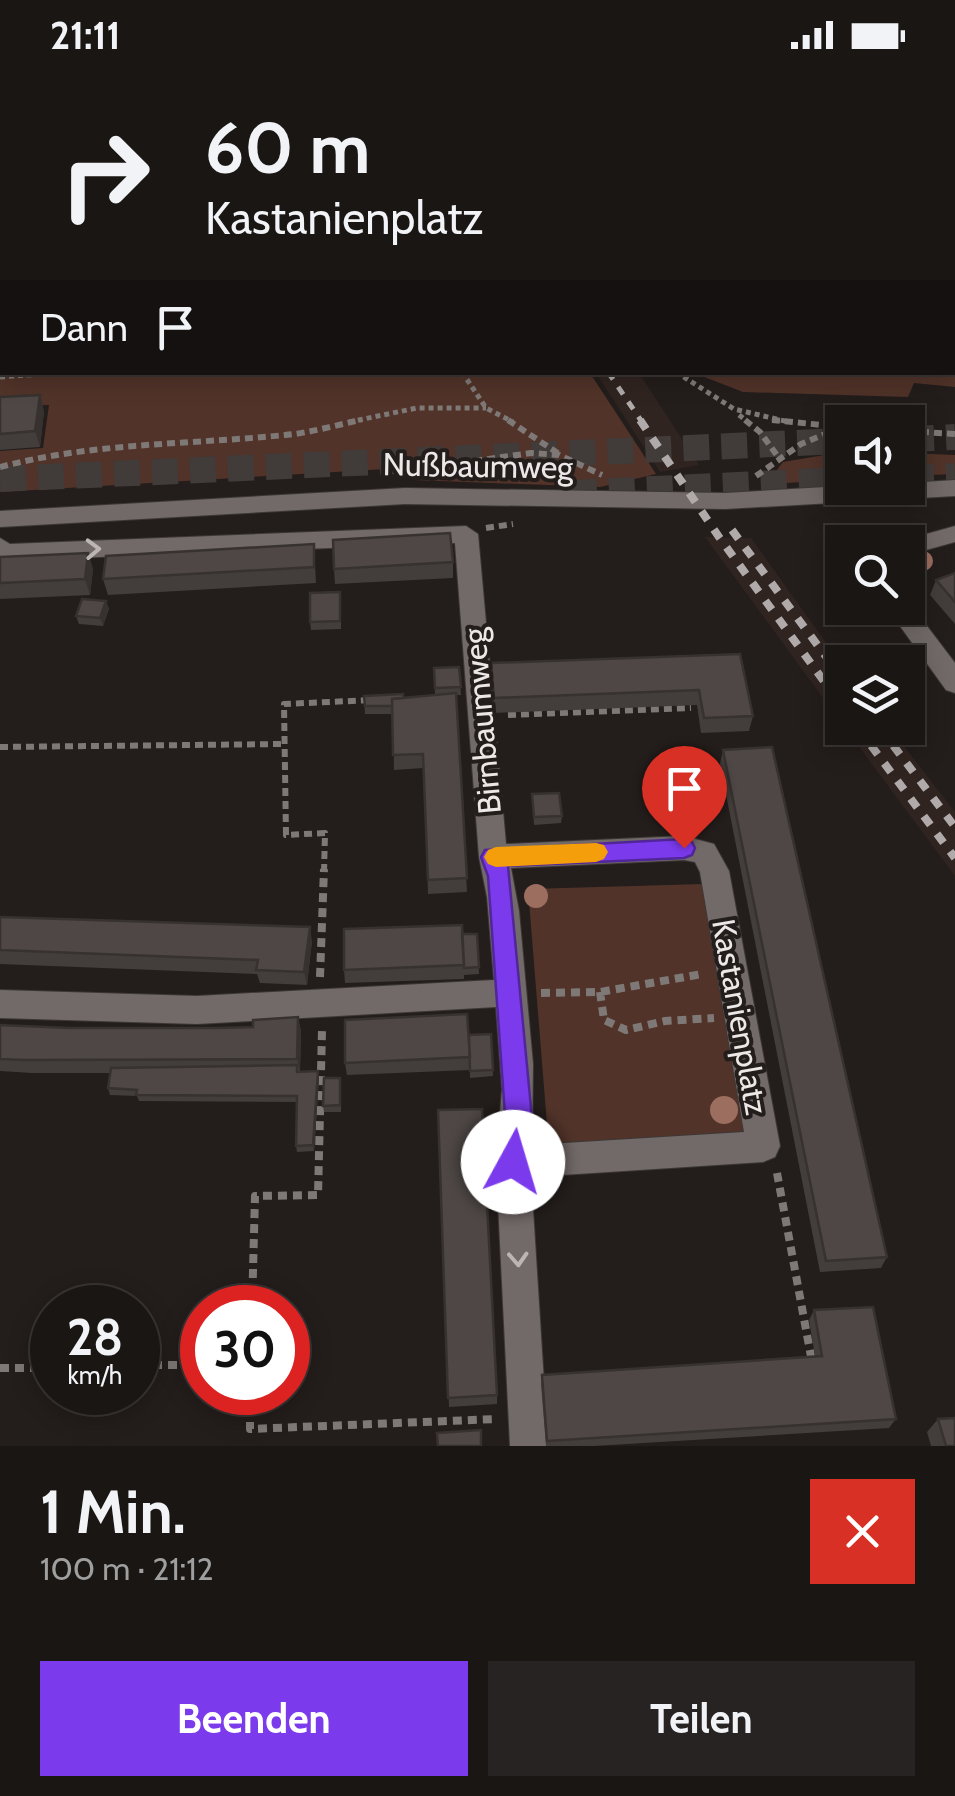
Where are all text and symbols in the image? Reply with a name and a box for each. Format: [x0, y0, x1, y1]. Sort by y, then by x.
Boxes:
text: 21:11 [50, 12, 121, 59]
text: 60 m [205, 105, 370, 191]
icon: right [40, 110, 170, 240]
text: Kastanienplatz [205, 191, 484, 245]
icon: arrive [148, 300, 203, 355]
text: Dann [40, 304, 128, 351]
map controls [825, 405, 925, 745]
button: sound [825, 405, 925, 505]
street label: Nußbaumweg [382, 444, 575, 487]
button: search [825, 525, 925, 625]
one-way arrow [85, 539, 101, 560]
street label: Birnbaumweg [454, 625, 509, 816]
button: layers [825, 645, 925, 745]
pin [642, 746, 727, 849]
icon: arrive [657, 761, 712, 816]
street label: Kastanienplatz [704, 916, 777, 1118]
position arrow [461, 1110, 565, 1214]
one-way arrow [507, 1251, 528, 1267]
speed limit sign: 30 [180, 1285, 310, 1415]
text: 28 [67, 1307, 123, 1368]
text: km/h [68, 1360, 122, 1390]
text: 1 Min. [40, 1475, 186, 1548]
button: close [810, 1479, 915, 1584]
text: 100 m · 21:12 [40, 1549, 213, 1588]
button: Beenden [40, 1661, 468, 1776]
button: Teilen [488, 1661, 915, 1776]

